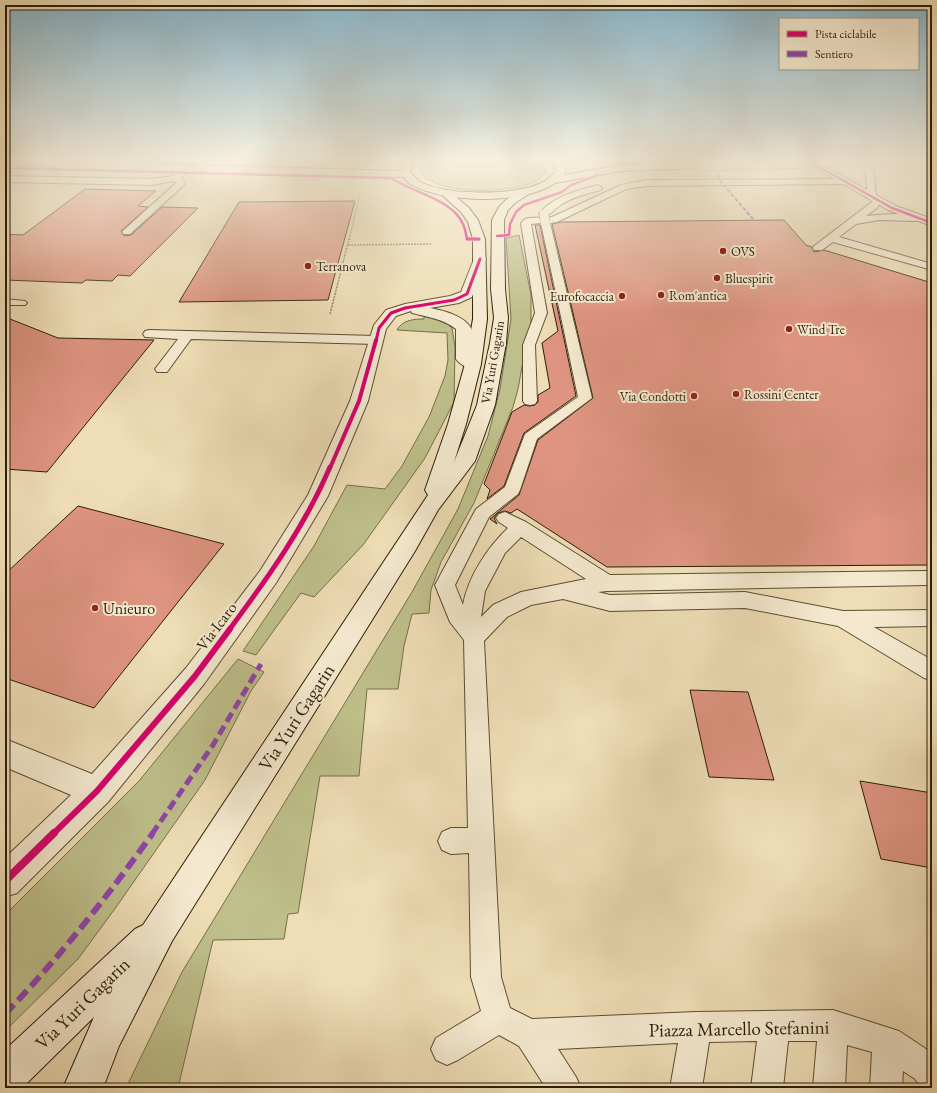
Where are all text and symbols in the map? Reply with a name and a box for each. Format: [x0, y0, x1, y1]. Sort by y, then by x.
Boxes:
legend [779, 18, 919, 70]
text: Pista ciclabile [815, 26, 877, 42]
text: Sentiero [815, 46, 853, 62]
place label: OVS [731, 243, 755, 260]
marker: OVS [718, 246, 728, 256]
place label: Terranova [316, 258, 367, 275]
marker: Terranova [303, 261, 313, 271]
place label: Bluespirit [725, 270, 773, 287]
marker: Bluespirit [712, 273, 722, 283]
place label: Rom'antica [669, 287, 728, 304]
place label: Eurofocaccia [550, 288, 615, 305]
marker: Rom'antica [656, 290, 666, 300]
marker: Eurofocaccia [617, 291, 627, 301]
street label: Via Yuri Gagarin [477, 319, 508, 405]
place label: Wind Tre [797, 321, 845, 338]
marker: Wind Tre [784, 324, 794, 334]
place label: Rossini Center [744, 386, 819, 403]
place label: Via Condotti [620, 388, 686, 405]
marker: Rossini Center [731, 389, 741, 399]
marker: Via Condotti [689, 391, 699, 401]
place label: Unieuro [103, 598, 155, 619]
street label: Via Icaro [191, 598, 241, 655]
marker: Unieuro [90, 603, 100, 613]
street label: Via Yuri Gagarin [253, 659, 340, 775]
street label: Via Yuri Gagarin [30, 952, 135, 1055]
street label: Piazza Marcello Stefanini [649, 1014, 830, 1043]

